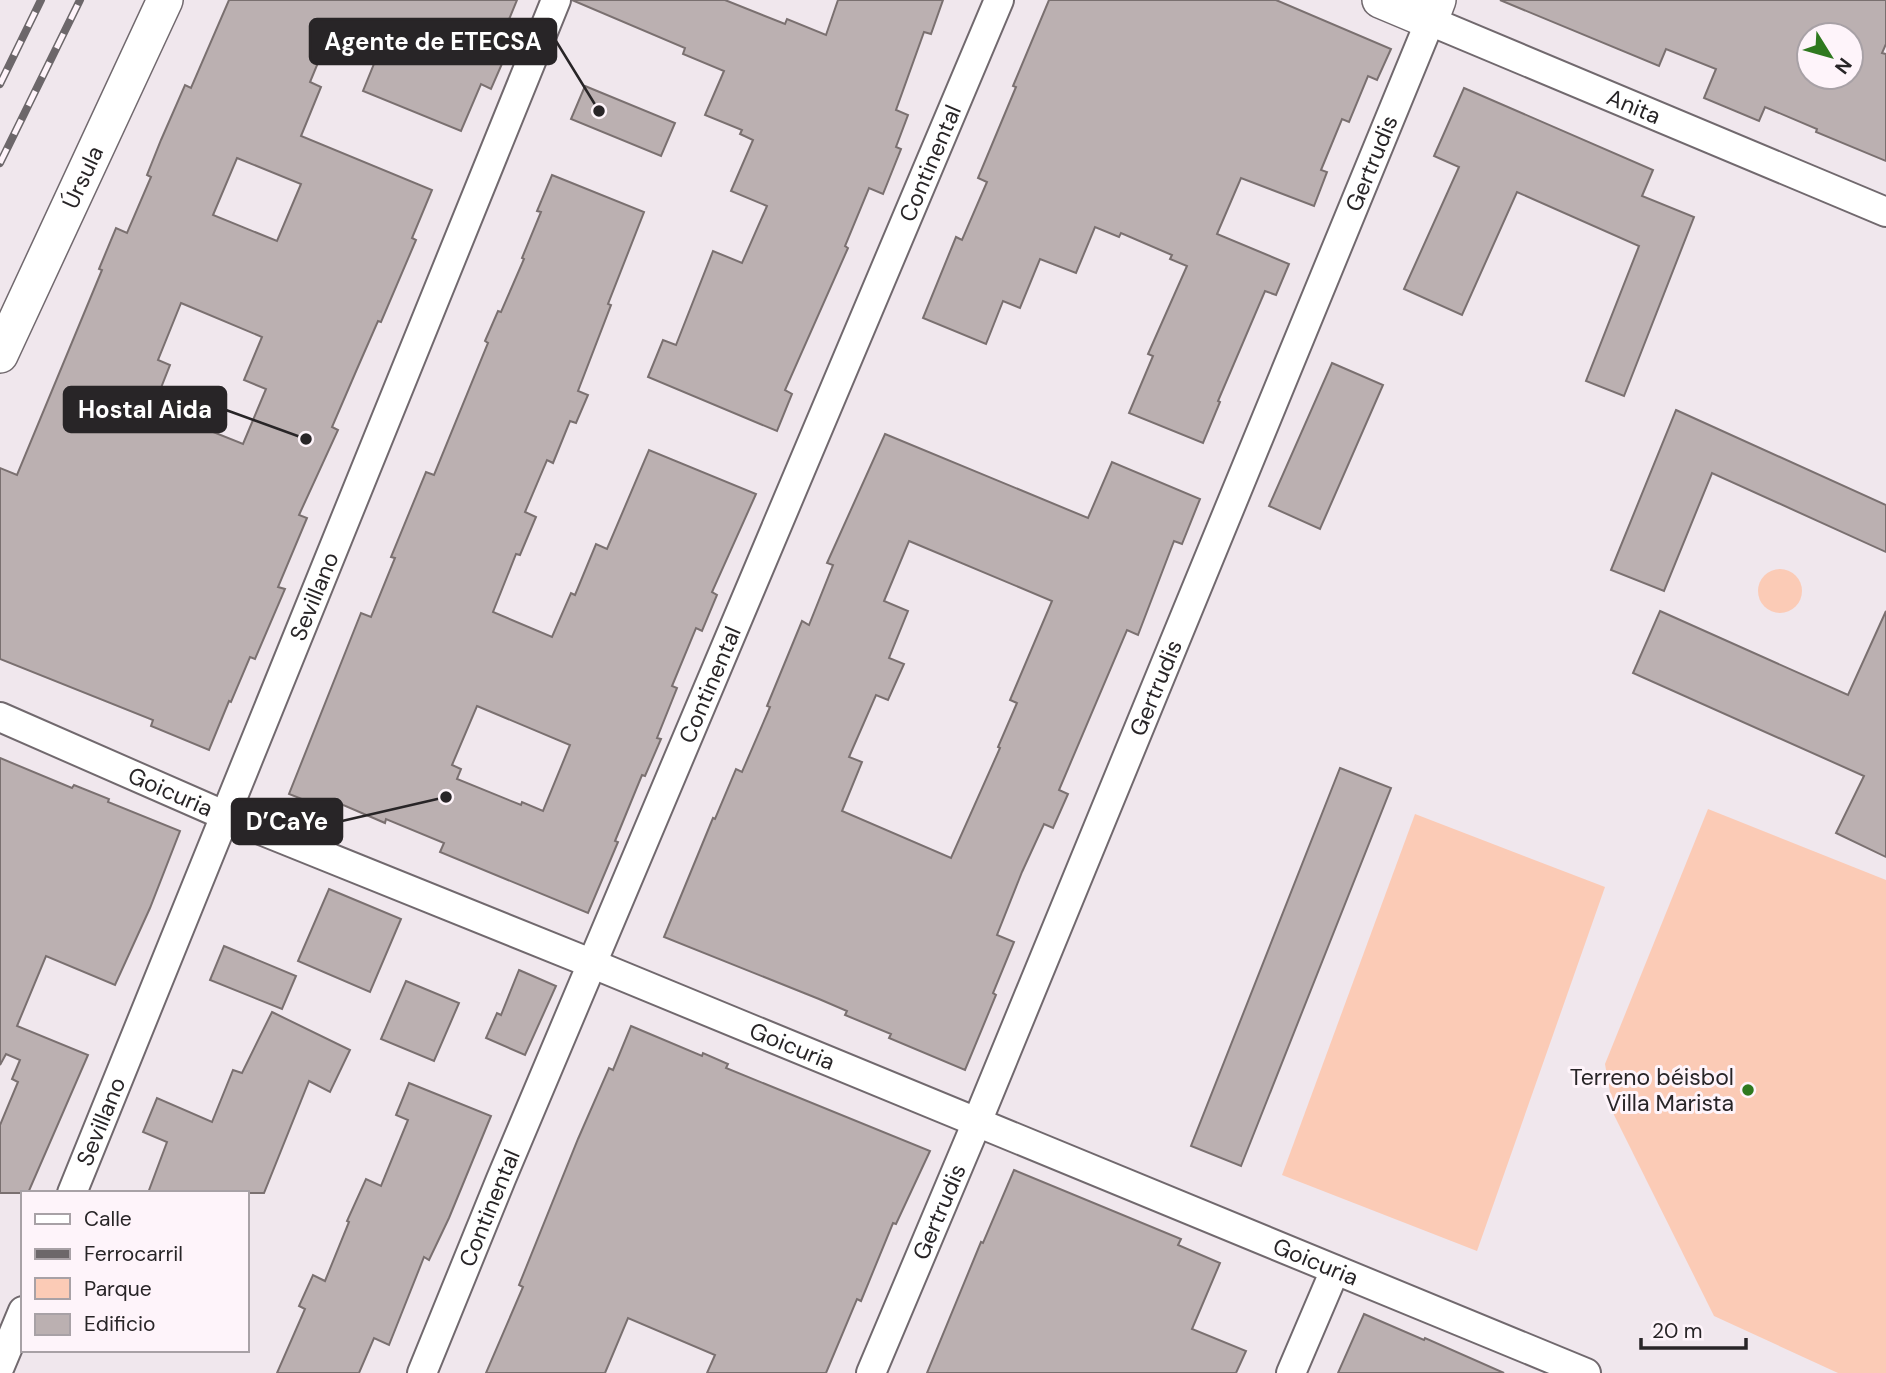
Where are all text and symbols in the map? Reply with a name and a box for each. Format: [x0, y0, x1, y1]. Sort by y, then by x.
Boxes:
callout: Agente de ETECSA [310, 19, 556, 64]
north arrow [1795, 21, 1865, 91]
text: Agente de ETECSA [324, 26, 542, 57]
text: N [1829, 53, 1857, 79]
street label: Anita [1602, 82, 1665, 131]
street label: Continental [892, 100, 968, 226]
street label: Gertrudis [1338, 111, 1405, 216]
street label: Úrsula [55, 141, 110, 214]
callout: Hostal Aida [64, 387, 226, 432]
text: Hostal Aida [78, 394, 212, 425]
street label: Sevillano [283, 547, 346, 645]
street label: Continental [672, 622, 748, 748]
street label: Gertrudis [1123, 635, 1189, 740]
street label: Goicuria [123, 760, 217, 823]
callout: D’CaYe [232, 799, 342, 844]
text: D’CaYe [246, 806, 328, 837]
street label: Goicuria [745, 1015, 839, 1077]
place label: Terreno béisbol Villa Marista [1570, 1062, 1734, 1118]
street label: Sevillano [70, 1073, 132, 1170]
marker: Terreno béisbol Villa Marista [1740, 1082, 1756, 1098]
street label: Continental [452, 1145, 527, 1271]
street label: Gertrudis [906, 1159, 973, 1264]
legend [21, 1191, 248, 1352]
text: Calle [84, 1205, 132, 1233]
street label: Goicuria [1269, 1231, 1363, 1293]
text: Ferrocarril [84, 1240, 183, 1268]
text: Parque [84, 1275, 152, 1303]
scale bar [1641, 1306, 1746, 1350]
text: Edificio [84, 1310, 155, 1338]
text: 20 m [1652, 1317, 1703, 1345]

